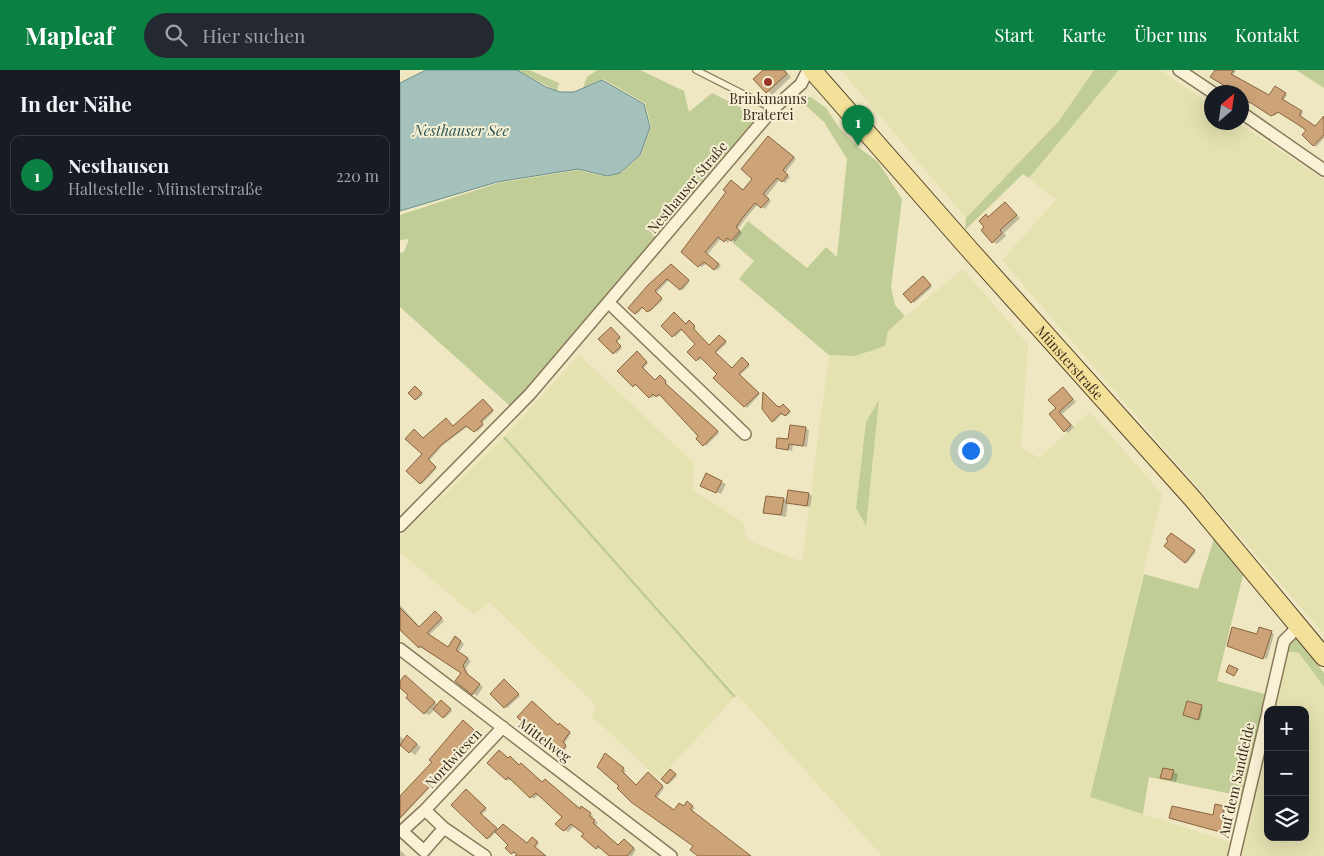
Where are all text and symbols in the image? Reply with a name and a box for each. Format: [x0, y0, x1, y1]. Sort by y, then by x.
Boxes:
search box [144, 13, 494, 58]
text: Mapleaf [25, 19, 114, 51]
icon: search [162, 21, 190, 49]
text: Hier suchen [202, 22, 305, 48]
text: Start [994, 23, 1034, 47]
text: Karte [1062, 23, 1106, 47]
text: Über uns [1134, 23, 1207, 47]
text: Kontakt [1235, 23, 1299, 47]
marker: Brinkmanns Braterei [762, 76, 774, 88]
north arrow [1204, 85, 1249, 130]
text: In der Nähe [20, 89, 132, 117]
place label: Brinkmanns Braterei [729, 89, 807, 124]
pin: 1 [842, 105, 874, 146]
water label: Nesthauser See [411, 120, 509, 140]
street label: Nesthauser Straße [643, 137, 731, 237]
text: Nesthausen [68, 152, 169, 178]
text: 1 [34, 165, 40, 186]
text: 220 m [336, 165, 379, 186]
text: Haltestelle · Münsterstraße [68, 178, 263, 199]
street label: Münsterstraße [1032, 321, 1108, 403]
your location [958, 438, 984, 464]
map controls [1264, 706, 1309, 841]
button: + [1264, 706, 1309, 751]
street label: Mittelweg [515, 714, 576, 767]
street label: Auf dem Sandfelde [1213, 721, 1258, 840]
street label: Nordwiesen [420, 724, 486, 792]
button: − [1264, 751, 1309, 796]
button: layers [1264, 796, 1309, 841]

